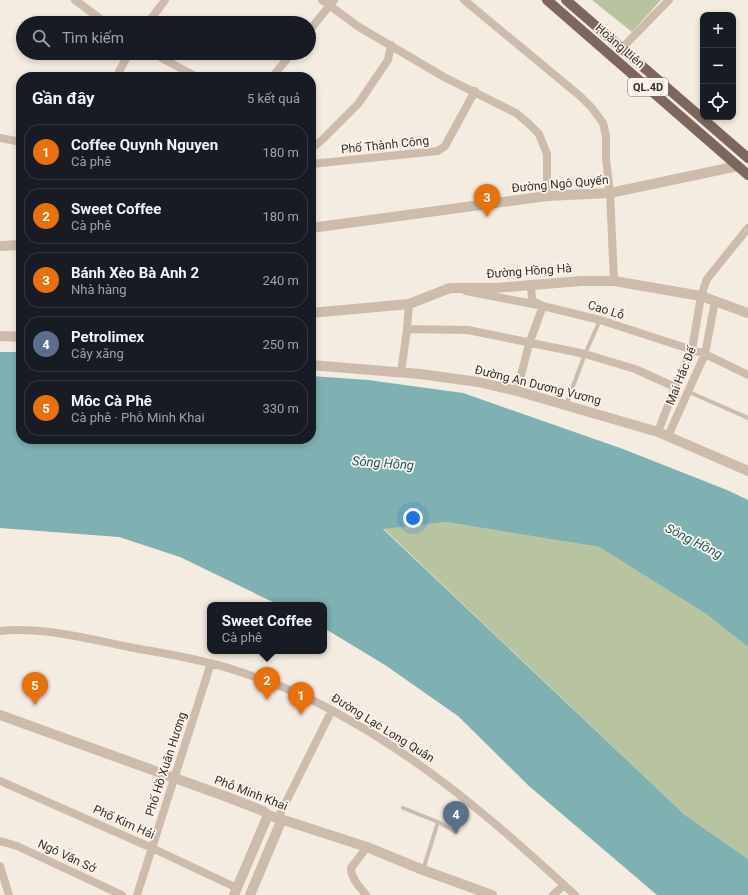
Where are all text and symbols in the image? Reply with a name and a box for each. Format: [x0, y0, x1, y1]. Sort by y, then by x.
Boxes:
map controls [700, 12, 736, 120]
button: + [700, 12, 736, 48]
search box [16, 16, 316, 60]
street label: Hoàng Liên [593, 21, 647, 71]
icon: search [30, 27, 52, 49]
text: Tìm kiếm [62, 29, 124, 47]
button: − [700, 48, 736, 84]
road number: QL.4D [628, 78, 668, 96]
button: locate [700, 84, 736, 120]
text: Gần đây [32, 88, 95, 108]
text: 5 kết quả [247, 91, 300, 106]
street label: Phố Thành Công [340, 133, 430, 157]
text: Coffee Quynh Nguyen [71, 136, 218, 154]
text: 1 [42, 145, 50, 160]
text: 180 m [262, 145, 299, 160]
text: Cà phê [71, 154, 111, 169]
street label: Đường Ngô Quyến [511, 173, 609, 195]
pin: 3 [474, 184, 500, 217]
text: Sweet Coffee [71, 200, 161, 218]
text: 2 [42, 209, 50, 224]
text: 180 m [262, 209, 299, 224]
text: Cà phê [71, 218, 111, 233]
street label: Đường Hồng Hà [486, 261, 572, 281]
text: Bánh Xèo Bà Anh 2 [71, 264, 199, 282]
text: 3 [42, 273, 50, 288]
text: 240 m [262, 273, 299, 288]
text: Nhà hàng [71, 282, 126, 297]
street label: Cao Lỗ [586, 298, 626, 322]
text: Petrolimex [71, 328, 144, 346]
text: 4 [42, 337, 50, 352]
text: 250 m [262, 337, 299, 352]
street label: Mai Hắc Đế [663, 343, 700, 407]
text: Cây xăng [71, 346, 124, 361]
street label: Đường An Dương Vương [473, 363, 603, 407]
text: Môc Cà Phê [71, 392, 152, 410]
text: 5 [42, 401, 50, 416]
text: 330 m [262, 401, 299, 416]
text: Cà phê · Phỗ Minh Khai [71, 410, 205, 425]
water label: Sông Hồng [351, 453, 415, 473]
your location [403, 508, 423, 528]
water label: Sông Hồng [663, 520, 725, 562]
popup [207, 602, 327, 654]
text: Sweet Coffee [222, 612, 312, 630]
text: Cà phê [222, 630, 262, 645]
pin: 2 [254, 667, 280, 700]
pin: 5 [22, 672, 48, 705]
pin: 1 [288, 682, 314, 715]
street label: Đường Lạc Long Quân [329, 691, 437, 765]
street label: Phố Hồ Xuân Hương [143, 710, 189, 818]
street label: Phỗ Minh Khai [212, 773, 290, 813]
pin: 4 [443, 801, 469, 834]
street label: Phố Kim Hải [91, 802, 157, 842]
street label: Ngô Văn Sở [36, 836, 99, 876]

